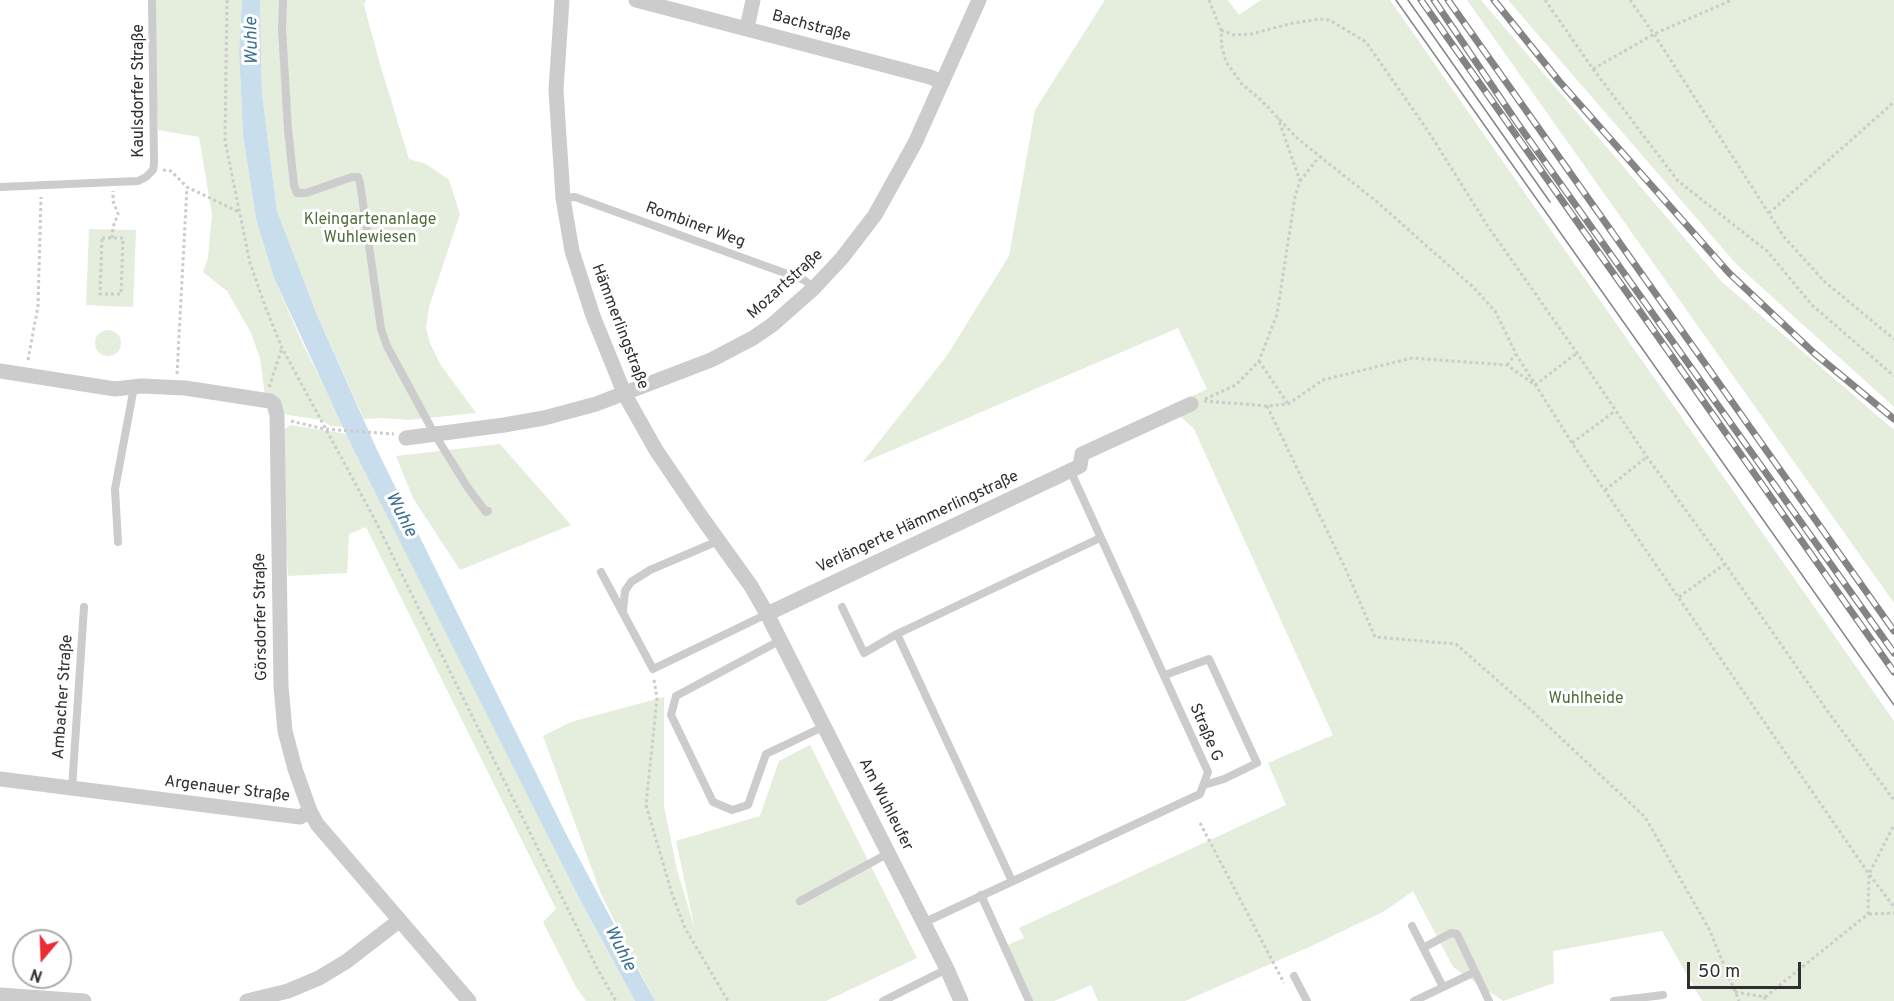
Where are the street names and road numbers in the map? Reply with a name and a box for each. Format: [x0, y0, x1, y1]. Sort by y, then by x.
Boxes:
street label: Bachstraße [769, 7, 853, 47]
street label: Kaulsdorfer Straße [130, 24, 150, 158]
street label: Rombiner Weg [643, 199, 747, 253]
street label: Mozartstraße [744, 246, 828, 324]
street label: Hämmerlingstraße [586, 262, 652, 392]
street label: Verlängerte Hämmerlingstraße [814, 468, 1022, 578]
street label: Görsdorfer Straße [251, 553, 273, 681]
street label: Ambacher Straße [50, 634, 78, 760]
street label: Straße G [1184, 701, 1226, 765]
street label: Am Wuhleufer [853, 756, 917, 854]
street label: Argenauer Straße [163, 773, 291, 807]

